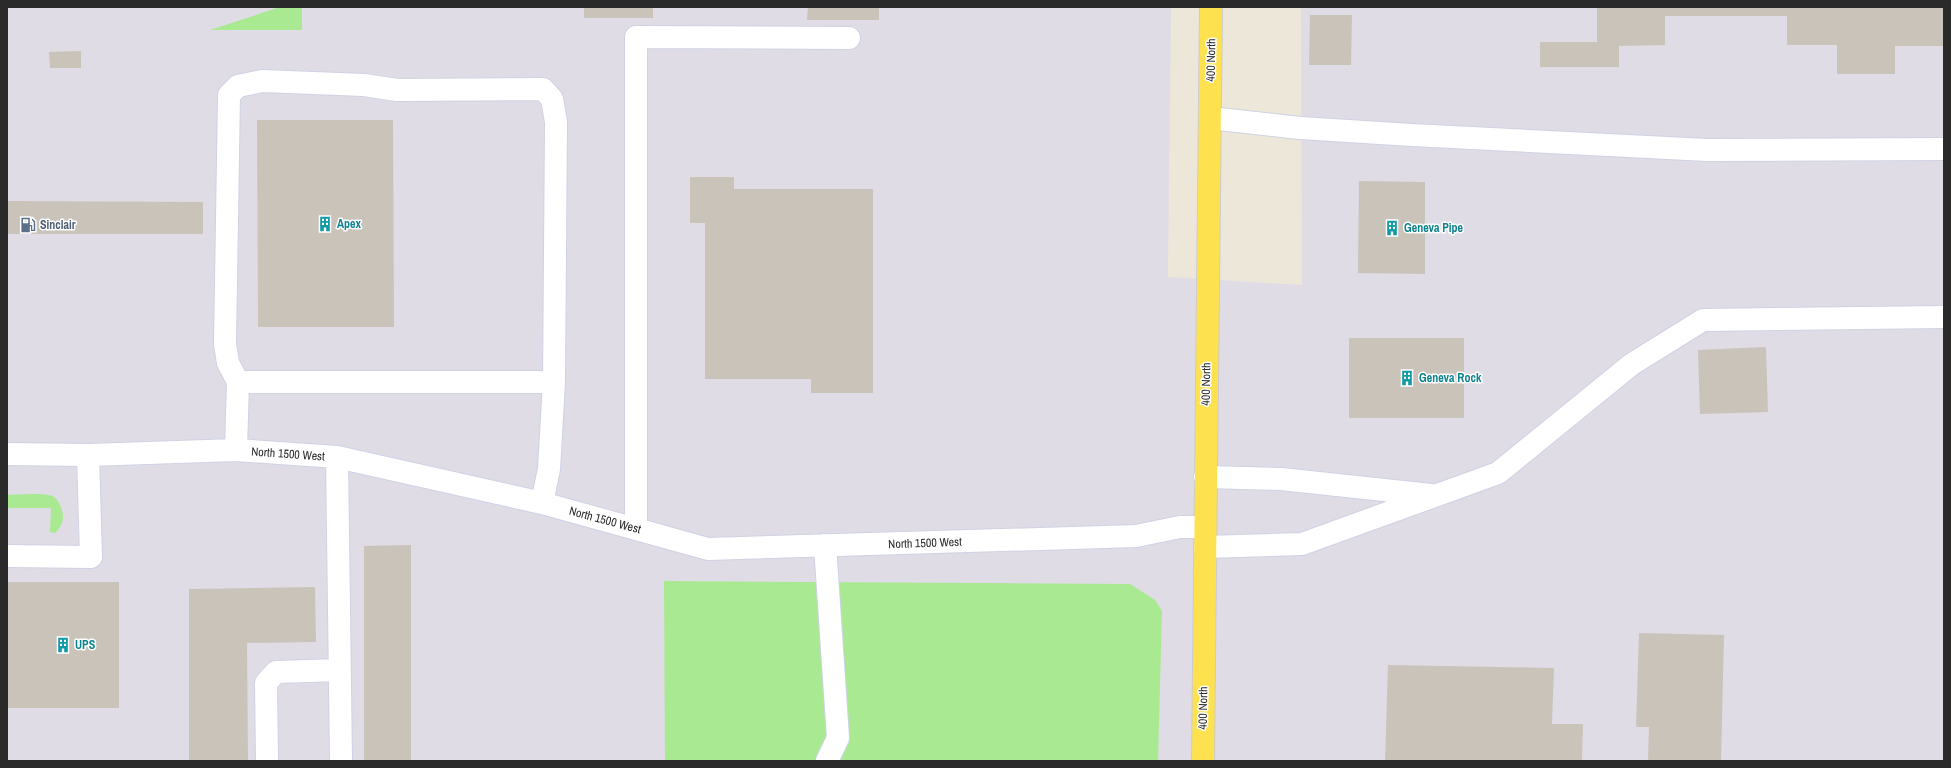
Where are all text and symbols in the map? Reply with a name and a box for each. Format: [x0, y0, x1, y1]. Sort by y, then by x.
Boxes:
street label: 400 North [1203, 38, 1219, 82]
building icon: Apex [316, 215, 334, 233]
fuel station icon: Sinclair [19, 216, 37, 234]
place label: Apex [337, 216, 362, 232]
place label: Sinclair [40, 217, 76, 233]
building icon: Geneva Pipe [1383, 219, 1401, 237]
place label: Geneva Pipe [1404, 220, 1464, 236]
street label: 400 North [1198, 362, 1214, 406]
building icon: Geneva Rock [1398, 369, 1416, 387]
place label: Geneva Rock [1419, 370, 1482, 386]
street label: North 1500 West [251, 443, 326, 465]
street label: North 1500 West [567, 503, 643, 537]
street label: North 1500 West [888, 534, 962, 552]
building icon: UPS [54, 636, 72, 654]
place label: UPS [75, 637, 96, 653]
street label: 400 North [1195, 686, 1211, 730]

